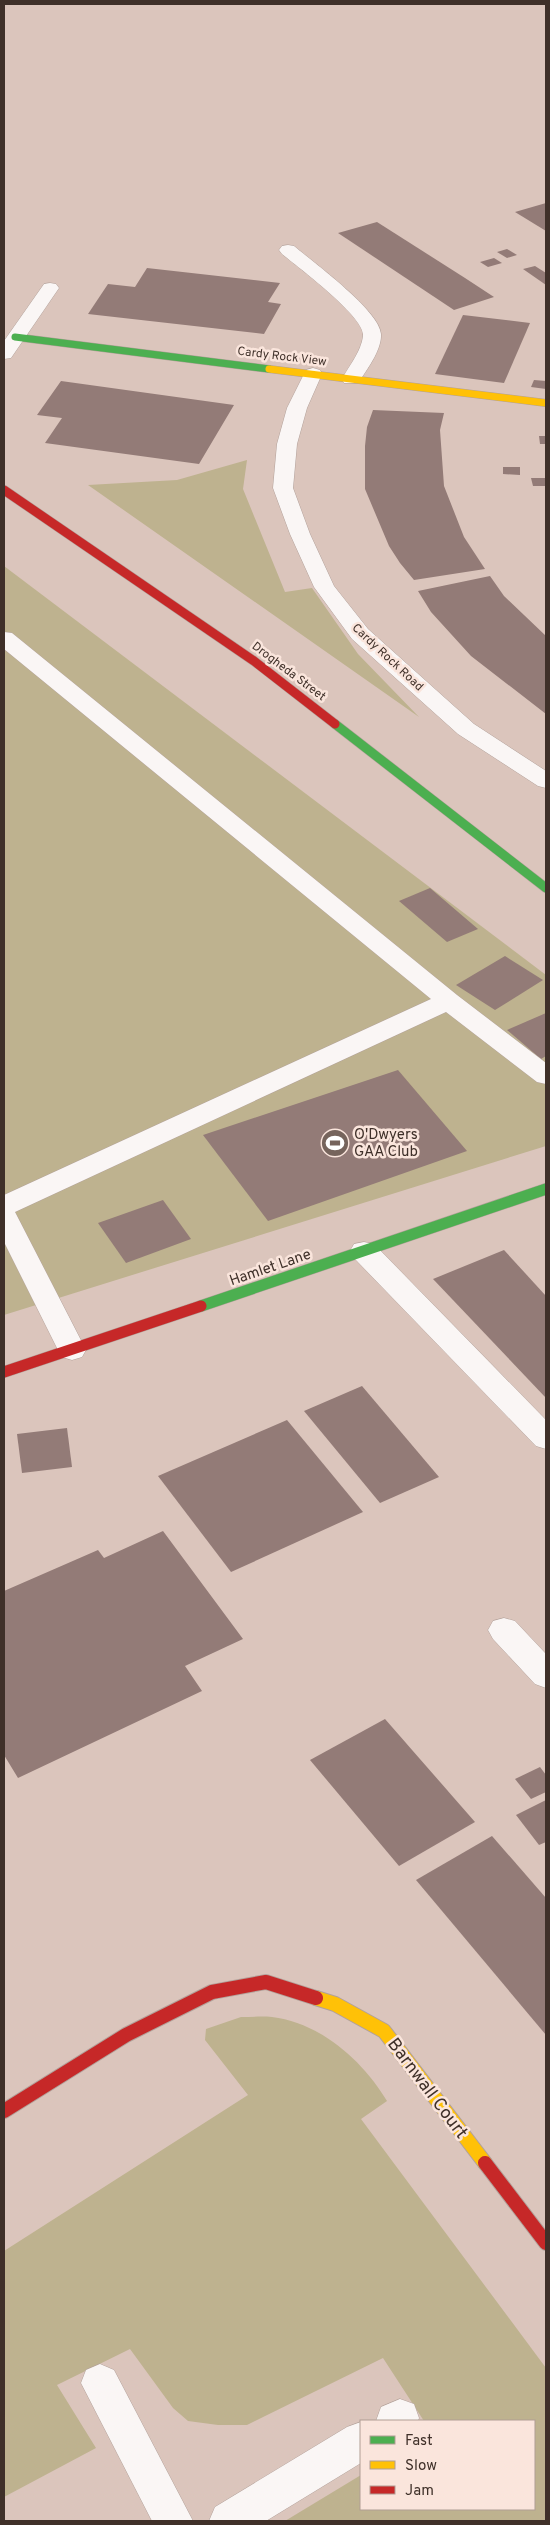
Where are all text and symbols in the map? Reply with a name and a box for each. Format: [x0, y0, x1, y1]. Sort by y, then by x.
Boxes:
street label: Cardy Rock View [236, 344, 328, 370]
street label: Cardy Rock Road [348, 620, 426, 695]
street label: Drogheda Street [248, 639, 329, 705]
place label: O'Dwyers GAA Club [354, 1126, 418, 1162]
sports icon: O'Dwyers GAA Club [320, 1128, 350, 1158]
street label: Hamlet Lane [227, 1246, 314, 1291]
street label: Barnwall Court [381, 2034, 472, 2144]
legend [360, 2420, 535, 2510]
text: Fast [405, 2432, 433, 2451]
text: Slow [405, 2457, 437, 2476]
text: Jam [405, 2482, 434, 2501]

